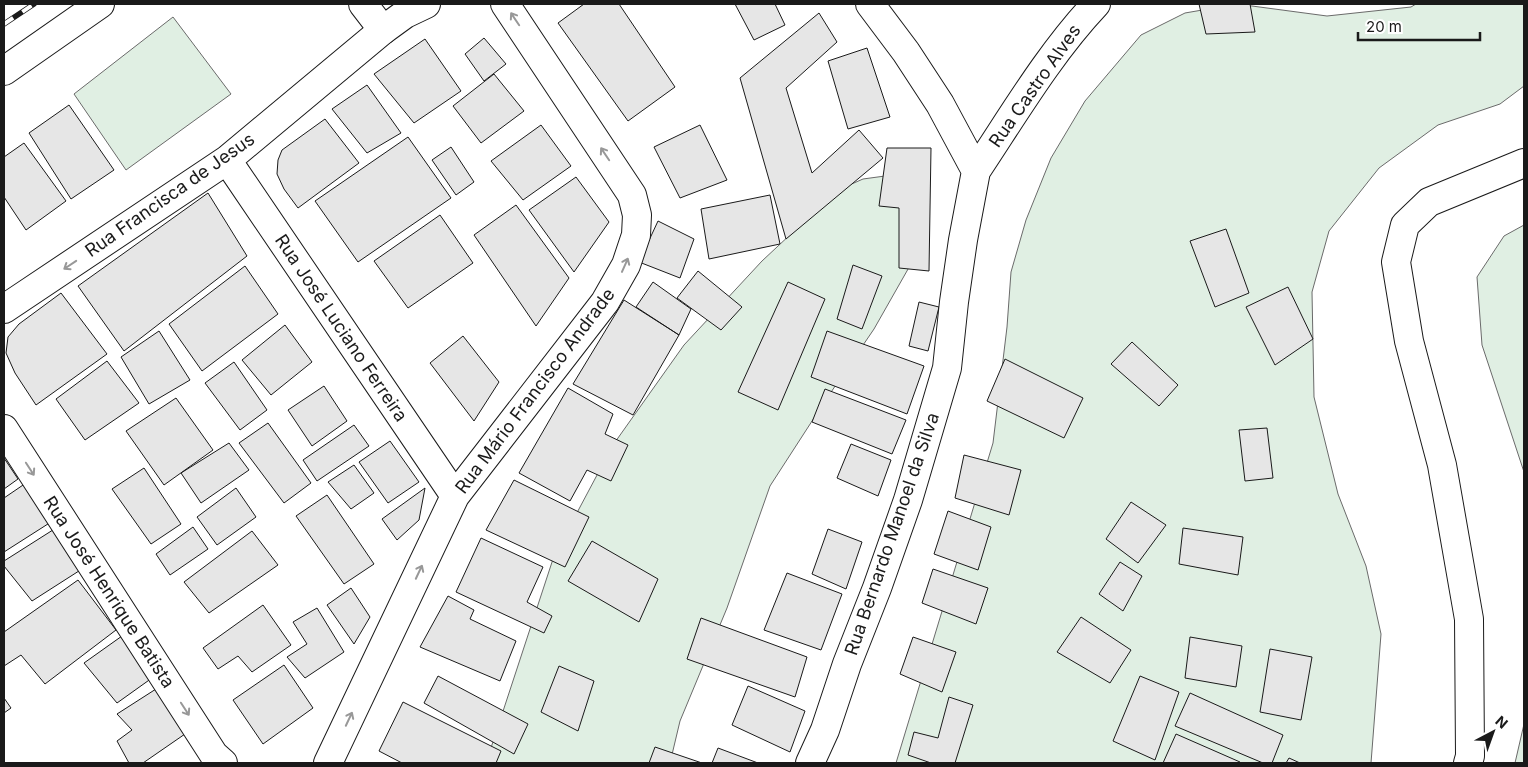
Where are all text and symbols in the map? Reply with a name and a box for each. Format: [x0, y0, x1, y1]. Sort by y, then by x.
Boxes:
scale bar [1358, 10, 1480, 42]
one-way arrow [510, 12, 520, 26]
text: 20 m [1366, 17, 1402, 36]
street label: Rua Castro Alves [984, 20, 1085, 151]
street label: Rua Francisca de Jesus [81, 128, 258, 261]
one-way arrow [600, 147, 610, 161]
street label: Rua José Luciano Ferreira [271, 230, 412, 425]
one-way arrow [621, 258, 631, 273]
one-way arrow [63, 260, 77, 270]
street label: Rua Mário Francisco Andrade [451, 284, 619, 497]
street label: Rua Bernardo Manoel da Silva [840, 410, 943, 658]
one-way arrow [26, 462, 36, 476]
street label: Rua José Henrique Batista [40, 492, 179, 692]
one-way arrow [414, 565, 424, 580]
one-way arrow [180, 702, 190, 716]
north arrow [1468, 707, 1518, 757]
one-way arrow [345, 712, 354, 727]
text: N [1492, 712, 1511, 732]

